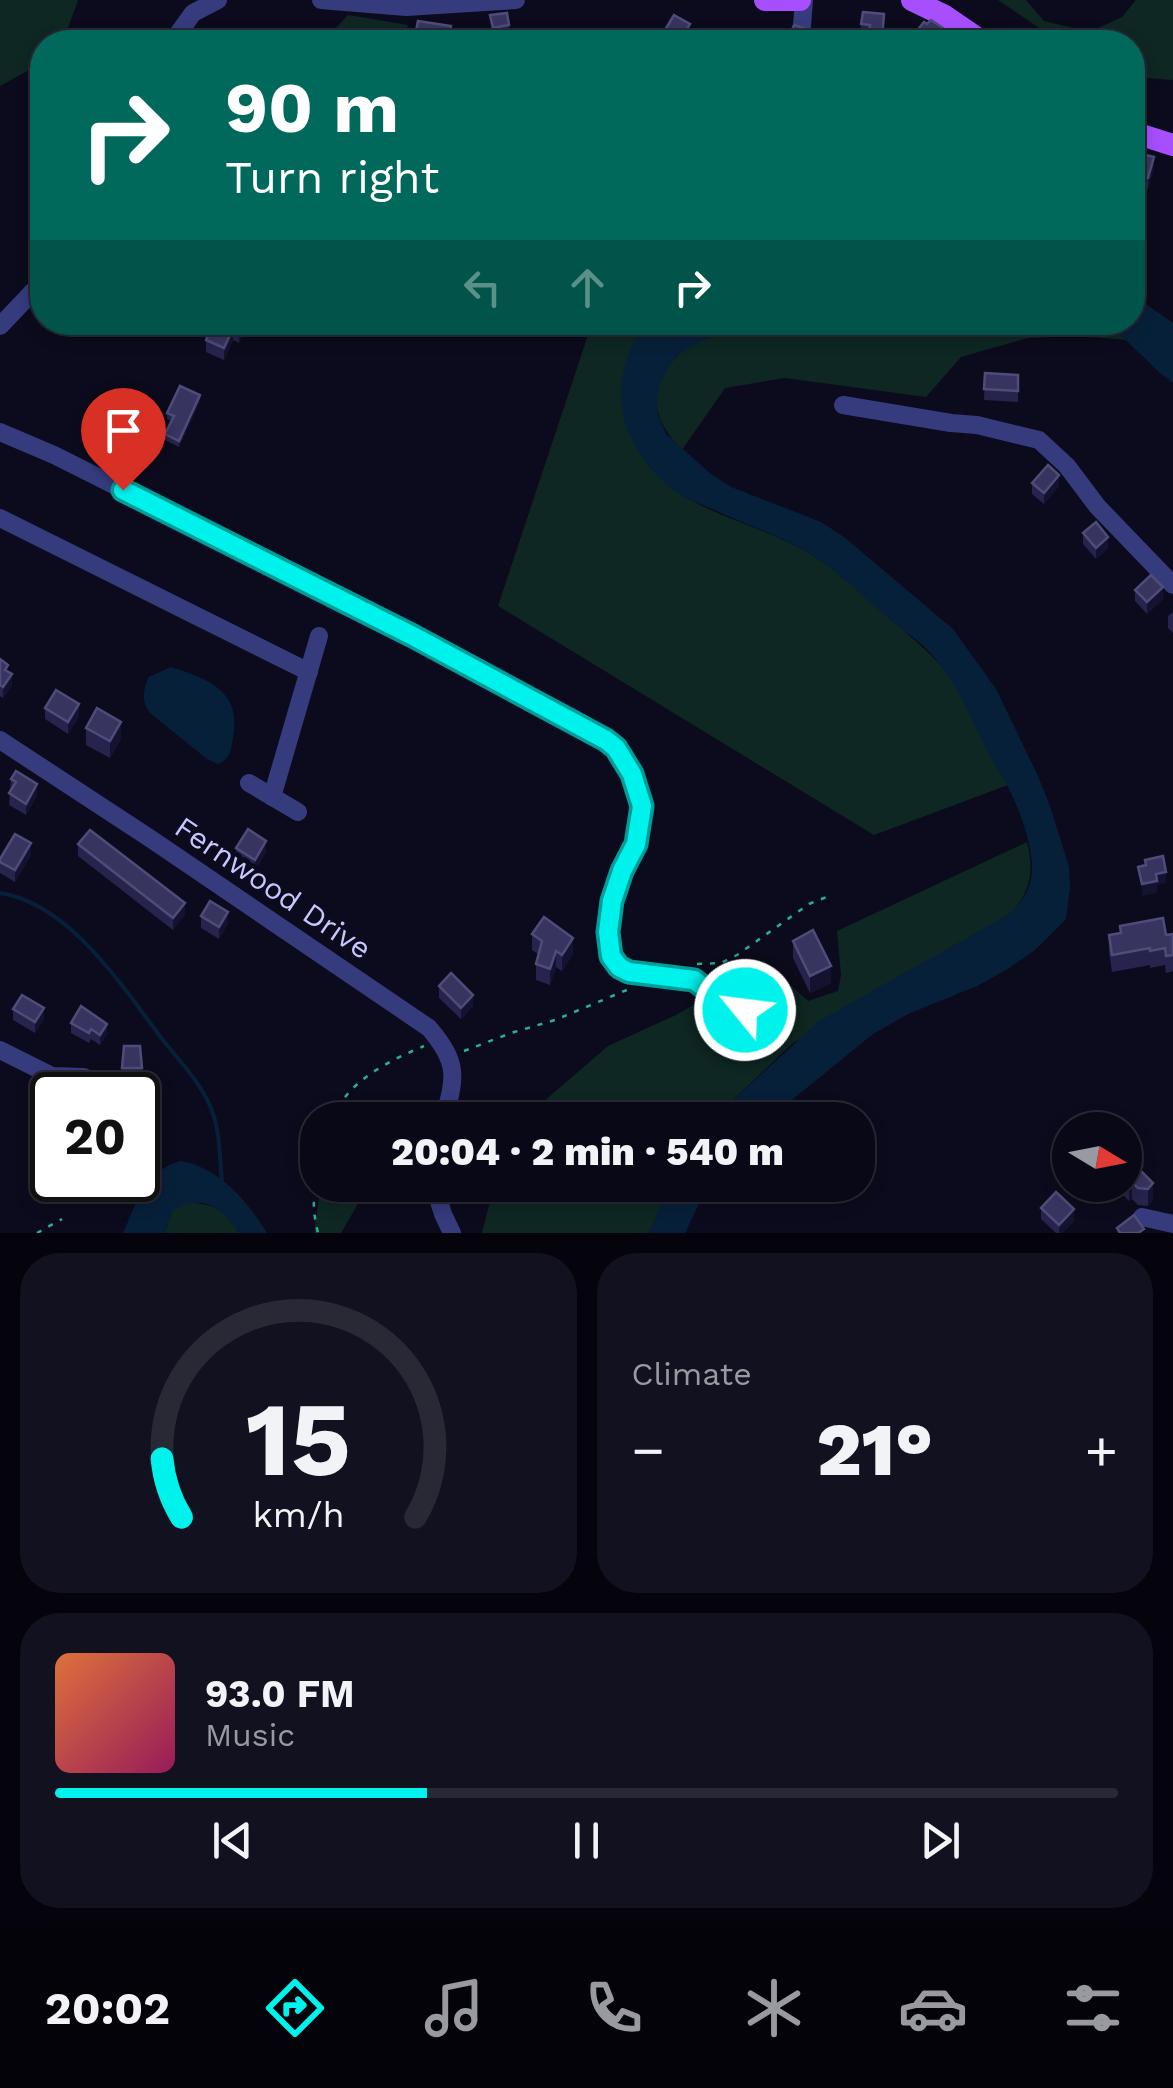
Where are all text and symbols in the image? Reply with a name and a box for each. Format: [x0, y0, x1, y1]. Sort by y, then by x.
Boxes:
text: 90 m [225, 67, 399, 149]
icon: right [60, 70, 190, 200]
text: Turn right [225, 151, 439, 204]
icon: left [455, 260, 510, 315]
icon: ahead [560, 260, 615, 315]
icon: right [665, 260, 720, 315]
pin [81, 388, 166, 491]
icon: arrive [96, 403, 151, 458]
street label: Fernwood Drive [169, 809, 378, 966]
position arrow [693, 958, 797, 1062]
speed limit sign: 20 [30, 1072, 160, 1202]
north arrow [1052, 1112, 1142, 1202]
map controls [1052, 1112, 1142, 1202]
text: 20:04 · 2 min · 540 m [391, 1130, 784, 1174]
text: Climate [632, 1355, 752, 1393]
text: 15 [246, 1378, 351, 1500]
text: 21° [816, 1405, 933, 1493]
text: − [632, 1418, 665, 1482]
text: + [1085, 1418, 1118, 1482]
text: km/h [252, 1494, 344, 1536]
text: 93.0 FM [205, 1672, 354, 1716]
text: Music [205, 1716, 295, 1754]
icon: previous [205, 1813, 260, 1868]
icon: pause [559, 1813, 614, 1868]
icon: next [913, 1813, 968, 1868]
icon: directions [260, 1973, 330, 2043]
icon: music [419, 1973, 489, 2043]
icon: phone [579, 1973, 649, 2043]
icon: climate [739, 1973, 809, 2043]
icon: car [898, 1973, 968, 2043]
icon: filters [1058, 1973, 1128, 2043]
text: 20:02 [45, 1982, 170, 2035]

